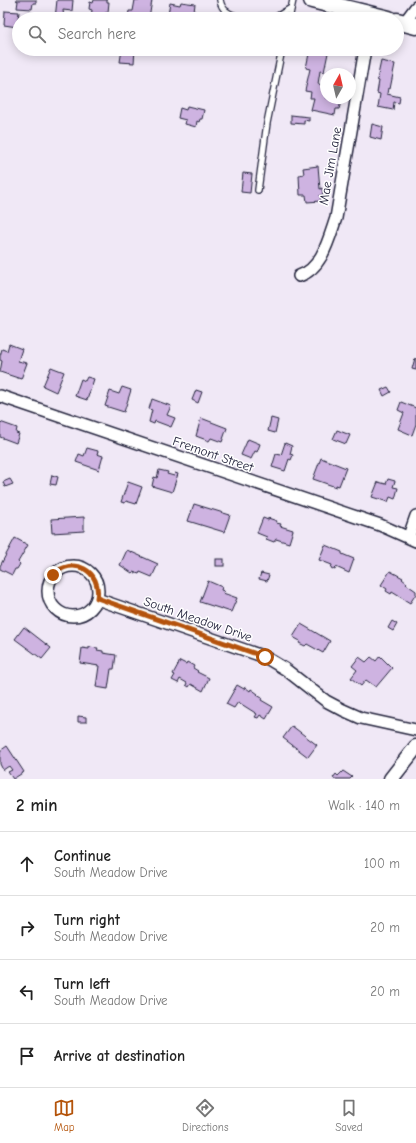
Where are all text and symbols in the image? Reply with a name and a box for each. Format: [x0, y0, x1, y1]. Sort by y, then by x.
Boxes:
search box [12, 12, 404, 56]
icon: search [26, 23, 48, 45]
text: Search here [58, 25, 136, 43]
north arrow [320, 68, 356, 104]
street label: Mae Jim Lane [316, 125, 344, 206]
street label: Fremont Street [171, 433, 257, 475]
route end [44, 566, 62, 584]
street label: South Meadow Drive [142, 593, 255, 645]
route start [256, 648, 274, 666]
text: 2 min [16, 796, 57, 815]
text: Walk · 140 m [328, 798, 400, 813]
text: Continue [54, 847, 111, 865]
icon: ahead [16, 853, 38, 875]
text: 100 m [364, 856, 400, 871]
text: South Meadow Drive [54, 865, 168, 880]
text: Turn right [54, 911, 120, 929]
icon: right [16, 917, 38, 939]
text: 20 m [370, 920, 400, 935]
text: South Meadow Drive [54, 929, 168, 944]
text: Turn left [54, 975, 110, 993]
icon: left [16, 981, 38, 1003]
text: 20 m [370, 984, 400, 999]
text: South Meadow Drive [54, 993, 168, 1008]
icon: arrive [16, 1045, 38, 1067]
text: Arrive at destination [54, 1047, 185, 1065]
tab: Map [53, 1097, 75, 1134]
tab: Directions [182, 1097, 229, 1134]
tab: Saved [335, 1097, 363, 1134]

